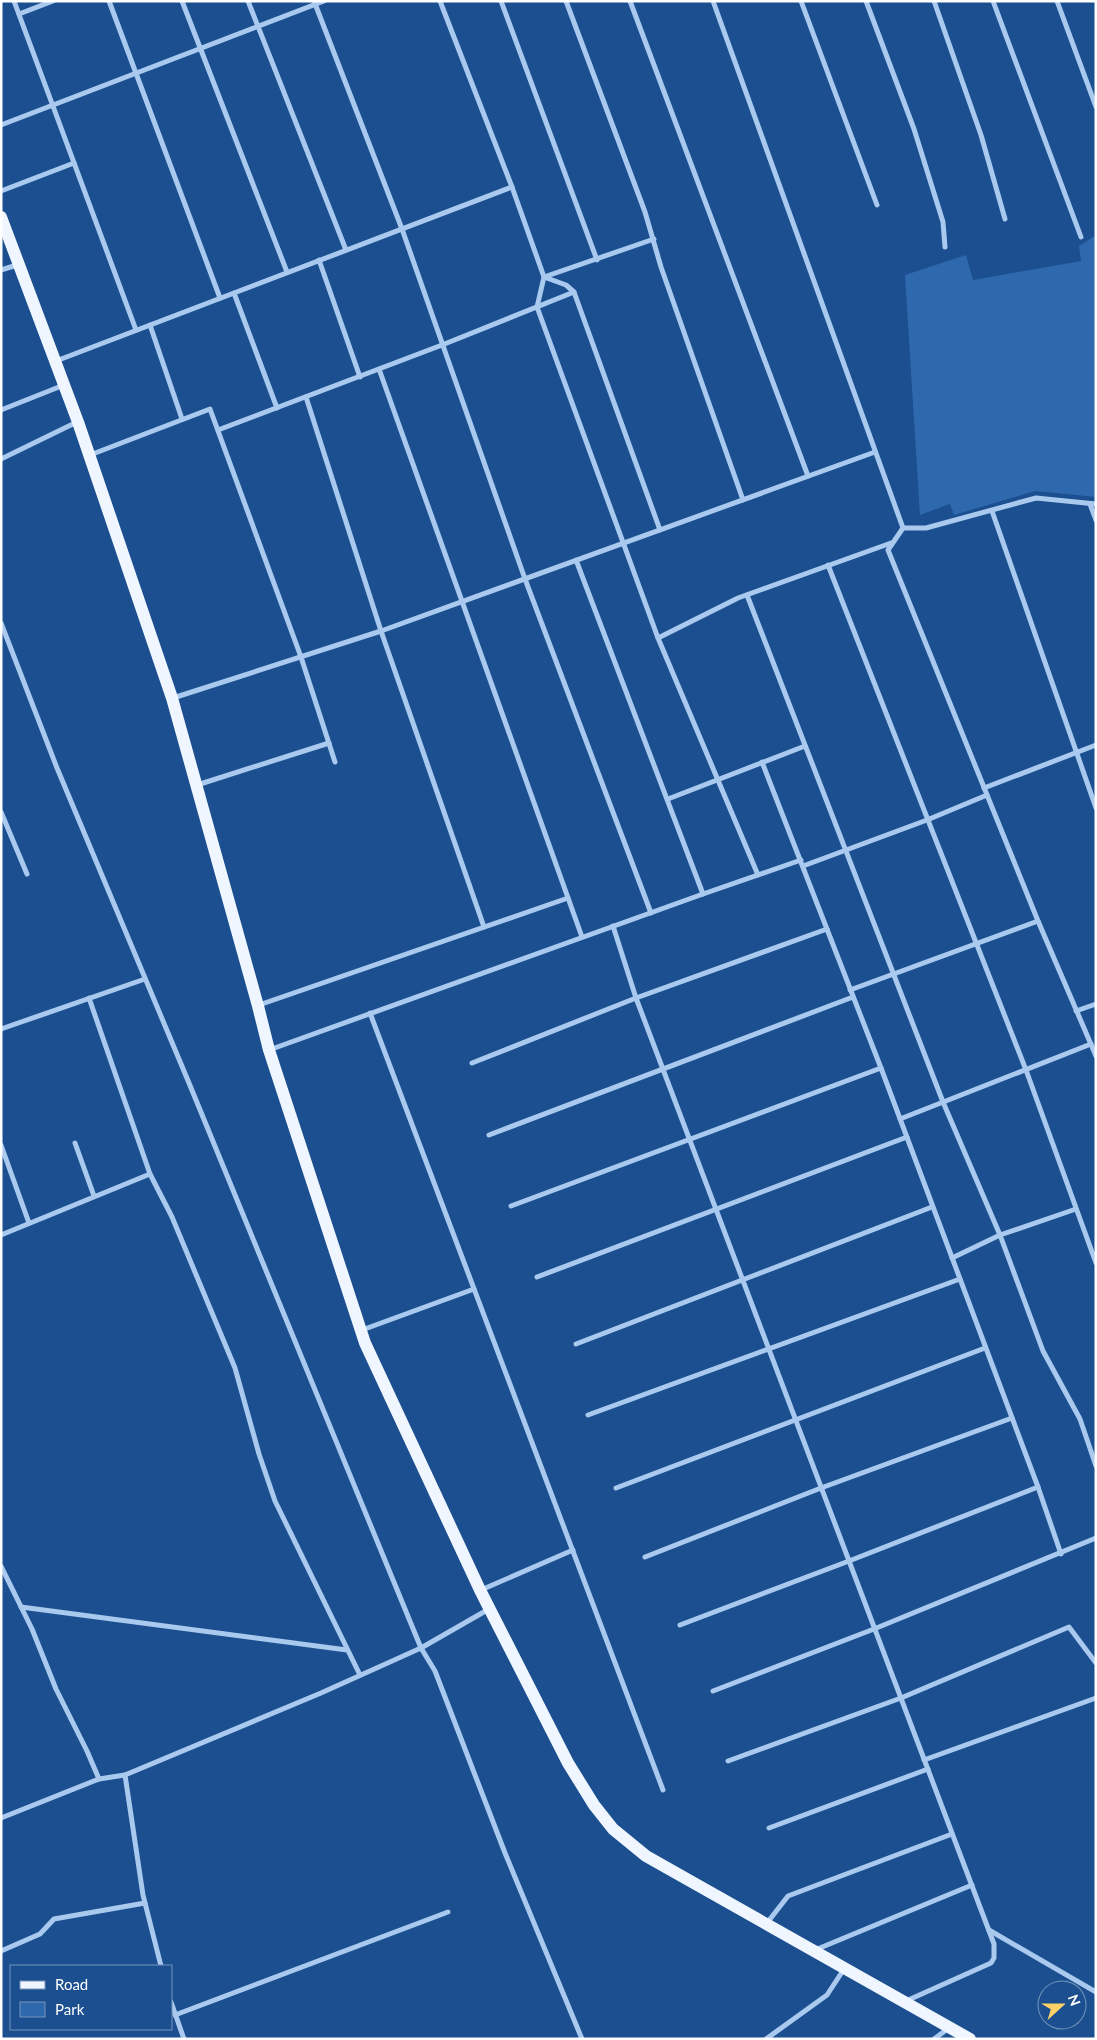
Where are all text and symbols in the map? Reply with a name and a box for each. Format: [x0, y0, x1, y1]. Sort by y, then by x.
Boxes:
legend [10, 1965, 172, 2030]
text: Road [55, 1975, 88, 1993]
north arrow [1037, 1980, 1087, 2030]
text: N [1065, 1992, 1084, 2008]
text: Park [55, 2000, 85, 2018]

